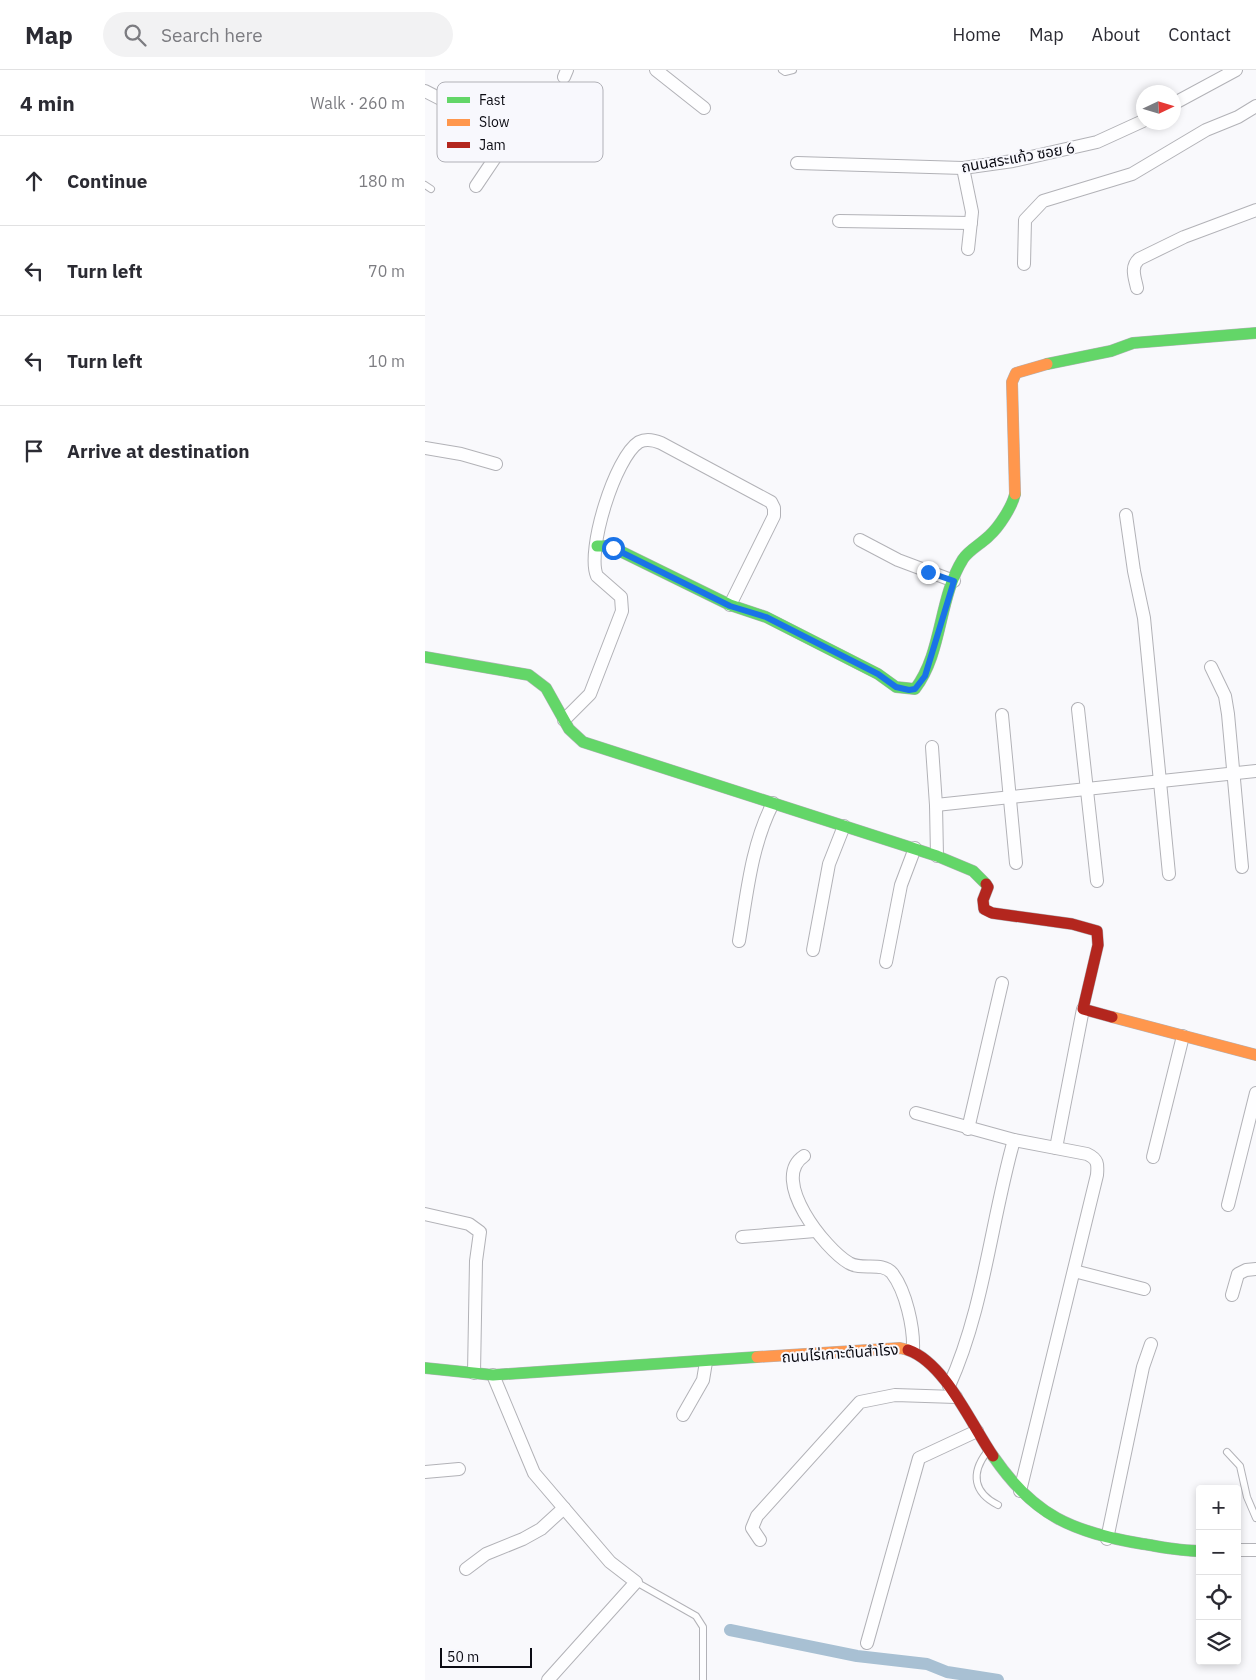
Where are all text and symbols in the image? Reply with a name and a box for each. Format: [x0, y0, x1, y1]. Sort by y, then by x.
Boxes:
search box [103, 12, 453, 57]
text: Map [25, 19, 73, 51]
icon: search [121, 21, 149, 49]
text: Search here [161, 23, 263, 47]
text: Home [953, 23, 1001, 46]
text: Map [1029, 23, 1064, 46]
text: About [1092, 23, 1140, 46]
text: Contact [1168, 23, 1231, 46]
legend [437, 82, 603, 162]
north arrow [1136, 85, 1181, 130]
text: 4 min [20, 89, 75, 117]
text: Fast [479, 91, 505, 109]
text: Walk · 260 m [310, 93, 405, 113]
text: Slow [479, 113, 510, 131]
text: Jam [479, 136, 506, 154]
street label: ถนนสระแก้ว ซอย 6 [960, 138, 1076, 176]
icon: ahead [20, 167, 48, 195]
text: Continue [67, 169, 147, 193]
text: 180 m [358, 171, 405, 191]
icon: left [20, 257, 48, 285]
text: Turn left [67, 259, 143, 283]
text: 70 m [368, 261, 405, 281]
icon: left [20, 347, 48, 375]
text: Turn left [67, 349, 143, 373]
text: 10 m [368, 351, 405, 371]
icon: arrive [20, 437, 48, 465]
text: Arrive at destination [67, 439, 250, 463]
route start [602, 537, 625, 560]
route end [917, 561, 940, 584]
street label: ถนนไร่เกาะต้นสำโรง [781, 1339, 899, 1367]
map controls [1196, 1485, 1241, 1665]
button: + [1196, 1485, 1241, 1530]
button: − [1196, 1530, 1241, 1575]
button: locate [1196, 1575, 1241, 1620]
button: layers [1196, 1620, 1241, 1665]
scale bar [440, 1645, 533, 1668]
text: 50 m [447, 1648, 479, 1666]

